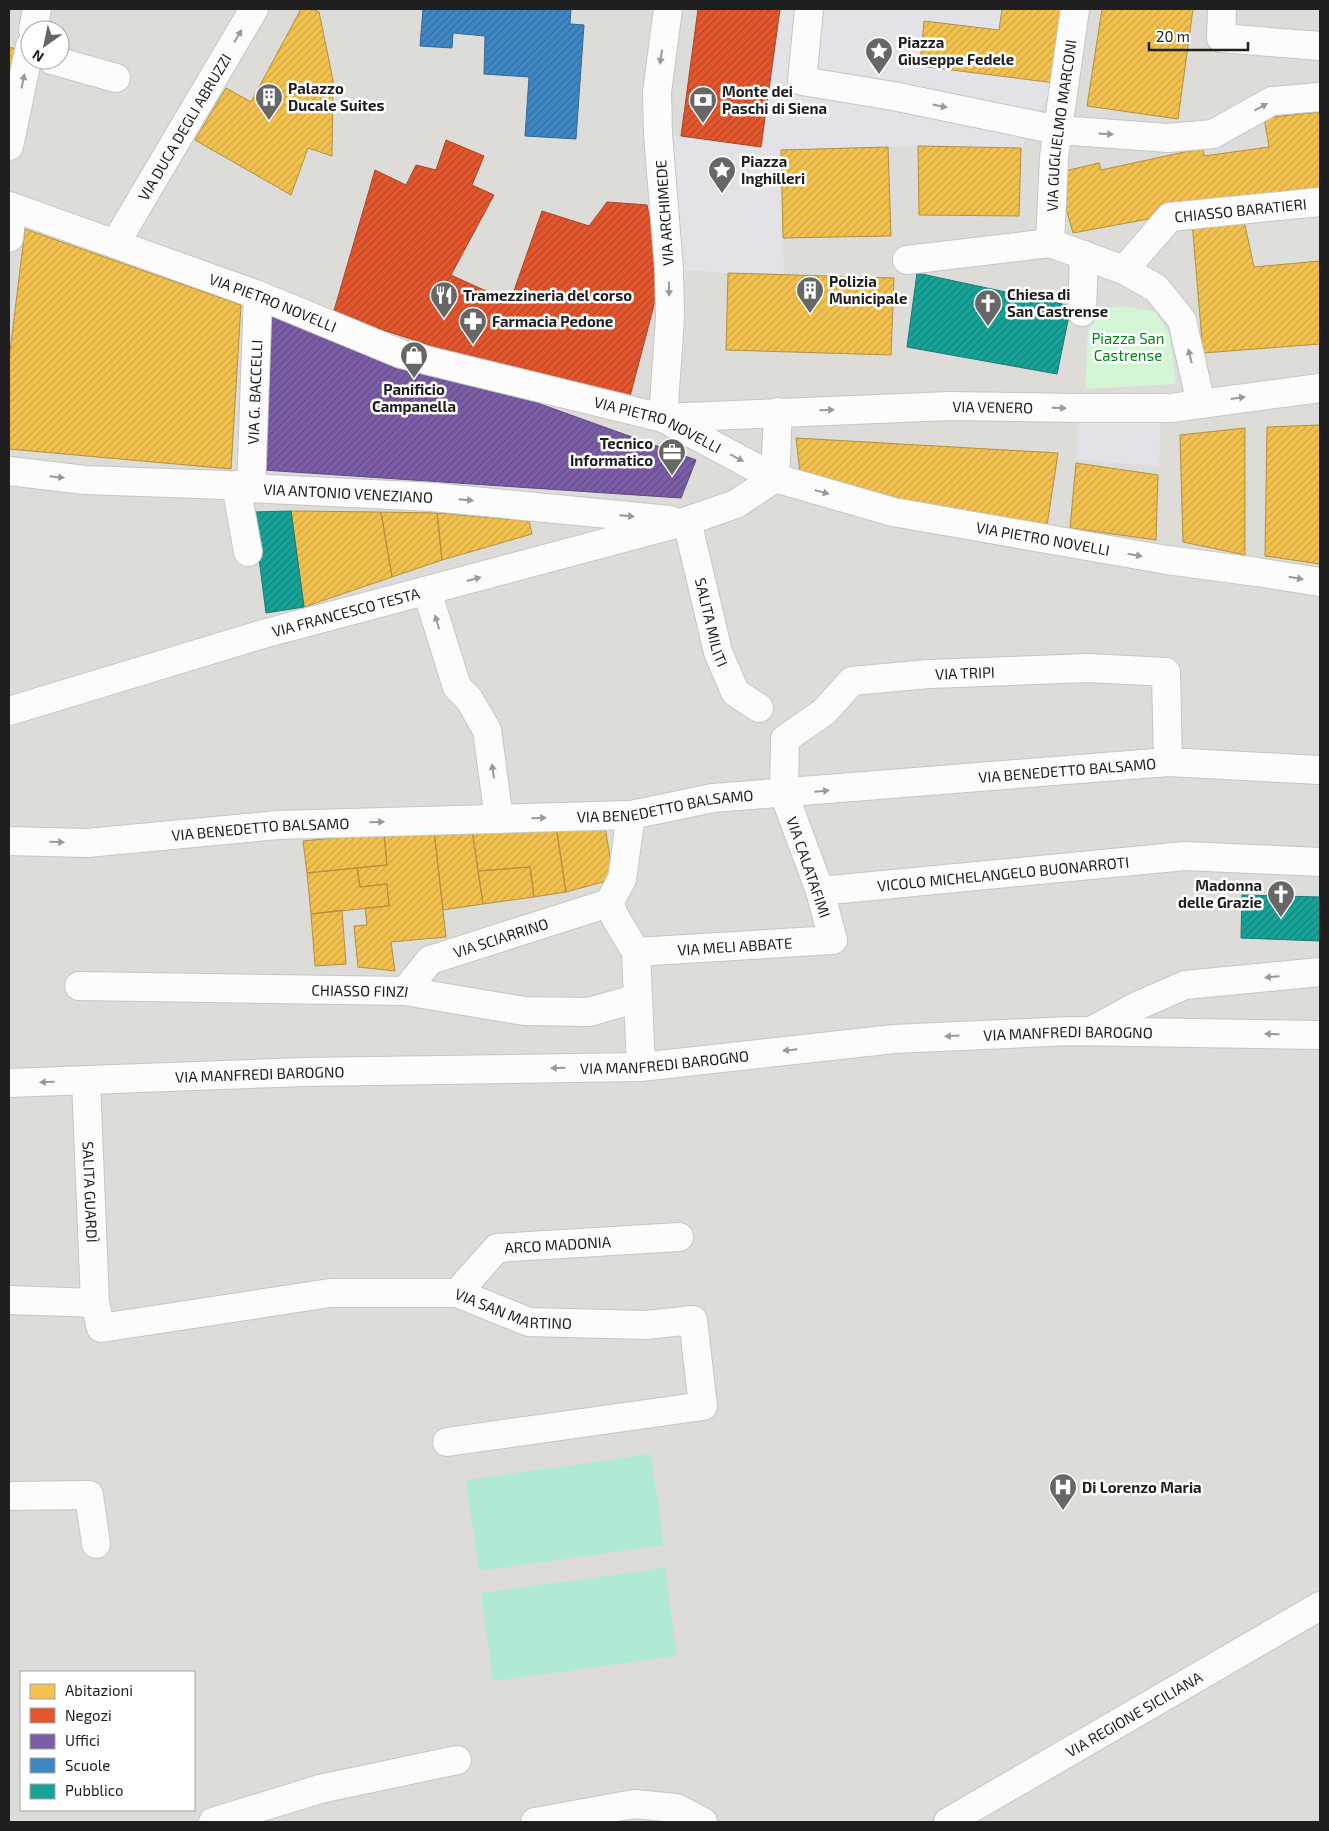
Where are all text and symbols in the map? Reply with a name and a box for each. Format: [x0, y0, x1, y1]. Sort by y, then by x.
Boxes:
north arrow [20, 20, 70, 70]
scale bar [1149, 20, 1248, 52]
text: 20 m [1156, 27, 1190, 45]
one-way arrow [233, 30, 242, 43]
place label: Piazza Giuseppe Fedele [898, 33, 1014, 68]
place icon: Piazza Giuseppe Fedele [864, 36, 894, 75]
street label: VIA GUGLIELMO MARCONI [1042, 38, 1080, 212]
text: N [29, 46, 47, 66]
one-way arrow [657, 49, 665, 65]
street label: VIA DUCA DEGLI ABRUZZI [134, 50, 235, 204]
one-way arrow [19, 72, 27, 88]
place label: Palazzo Ducale Suites [288, 79, 384, 114]
building icon: Palazzo Ducale Suites [254, 82, 284, 121]
place label: Monte dei Paschi di Siena [722, 82, 827, 117]
bank icon: Monte dei Paschi di Siena [688, 85, 718, 124]
one-way arrow [933, 102, 949, 110]
one-way arrow [1255, 103, 1268, 112]
one-way arrow [1098, 130, 1114, 138]
place label: Piazza Inghilleri [741, 152, 805, 187]
place icon: Piazza Inghilleri [707, 155, 737, 194]
street label: VIA ARCHIMEDE [651, 159, 677, 267]
street label: CHIASSO BARATIERI [1174, 194, 1307, 226]
street label: VIA PIETRO NOVELLI [207, 269, 339, 335]
place label: Polizia Municipale [829, 272, 907, 307]
building icon: Polizia Municipale [795, 275, 825, 314]
restaurant icon: Tramezzineria del corso [429, 280, 459, 319]
one-way arrow [665, 281, 673, 297]
place label: Chiesa di San Castrense [1007, 285, 1108, 320]
place label: Tramezzineria del corso [463, 286, 632, 304]
church icon: Chiesa di San Castrense [973, 288, 1003, 327]
pharmacy icon: Farmacia Pedone [458, 306, 488, 345]
place label: Farmacia Pedone [492, 312, 613, 330]
park label: Piazza San Castrense [1091, 329, 1165, 364]
street label: VIA G. BACCELLI [244, 339, 265, 445]
shop icon: Panificio Campanella [399, 340, 429, 379]
one-way arrow [1186, 349, 1194, 364]
place label: Panificio Campanella [372, 380, 456, 415]
street label: VIA PIETRO NOVELLI [592, 393, 724, 457]
one-way arrow [1231, 394, 1247, 402]
street label: VIA VENERO [952, 397, 1033, 416]
one-way arrow [1051, 404, 1067, 412]
one-way arrow [819, 406, 835, 414]
place label: Tecnico Informatico [570, 434, 653, 469]
office icon: Tecnico Informatico [657, 437, 687, 476]
one-way arrow [730, 454, 745, 462]
one-way arrow [50, 473, 66, 481]
street label: VIA ANTONIO VENEZIANO [263, 480, 433, 506]
one-way arrow [815, 488, 830, 496]
one-way arrow [458, 496, 474, 504]
one-way arrow [620, 512, 636, 520]
street label: VIA PIETRO NOVELLI [975, 518, 1111, 559]
one-way arrow [1128, 551, 1144, 559]
one-way arrow [467, 574, 482, 582]
one-way arrow [1289, 575, 1305, 583]
street label: SALITA MILITI [692, 576, 732, 669]
street label: VIA FRANCESCO TESTA [270, 583, 422, 640]
one-way arrow [432, 614, 440, 629]
street label: VIA TRIPI [935, 663, 995, 683]
street label: VIA BENEDETTO BALSAMO [977, 754, 1157, 786]
one-way arrow [488, 762, 496, 778]
street label: VIA BENEDETTO BALSAMO [577, 786, 754, 826]
one-way arrow [814, 786, 830, 794]
one-way arrow [531, 813, 547, 821]
street label: VIA BENEDETTO BALSAMO [171, 814, 350, 844]
street label: VIA CALATAFIMI [783, 814, 835, 920]
one-way arrow [369, 818, 385, 826]
one-way arrow [50, 838, 66, 846]
street label: VICOLO MICHELANGELO BUONARROTI [876, 852, 1130, 894]
place label: Madonna delle Grazie [1178, 876, 1262, 911]
church icon: Madonna delle Grazie [1266, 879, 1296, 918]
street label: VIA SCIARRINO [451, 914, 550, 961]
street label: VIA MELI ABBATE [677, 933, 793, 958]
one-way arrow [1263, 973, 1279, 981]
street label: CHIASSO FINZI [311, 981, 410, 1000]
street label: VIA MANFREDI BAROGNO [983, 1022, 1153, 1044]
one-way arrow [1263, 1030, 1279, 1038]
one-way arrow [943, 1032, 959, 1040]
street label: VIA MANFREDI BAROGNO [580, 1046, 750, 1077]
one-way arrow [782, 1046, 798, 1054]
street label: VIA MANFREDI BAROGNO [175, 1062, 345, 1086]
one-way arrow [550, 1065, 566, 1073]
one-way arrow [39, 1078, 55, 1086]
street label: SALITA GUARDÌ [79, 1141, 102, 1243]
street label: ARCO MADONIA [504, 1232, 612, 1257]
street label: VIA SAN MARTINO [452, 1284, 572, 1332]
hospital icon: Di Lorenzo Maria [1048, 1472, 1078, 1511]
place label: Di Lorenzo Maria [1082, 1478, 1202, 1496]
street label: VIA REGIONE SICILIANA [1063, 1667, 1206, 1761]
legend [20, 1671, 195, 1811]
text: Abitazioni [65, 1681, 133, 1699]
text: Negozi [65, 1706, 112, 1724]
text: Uffici [65, 1731, 100, 1749]
text: Scuole [65, 1756, 110, 1774]
text: Pubblico [65, 1781, 123, 1799]

